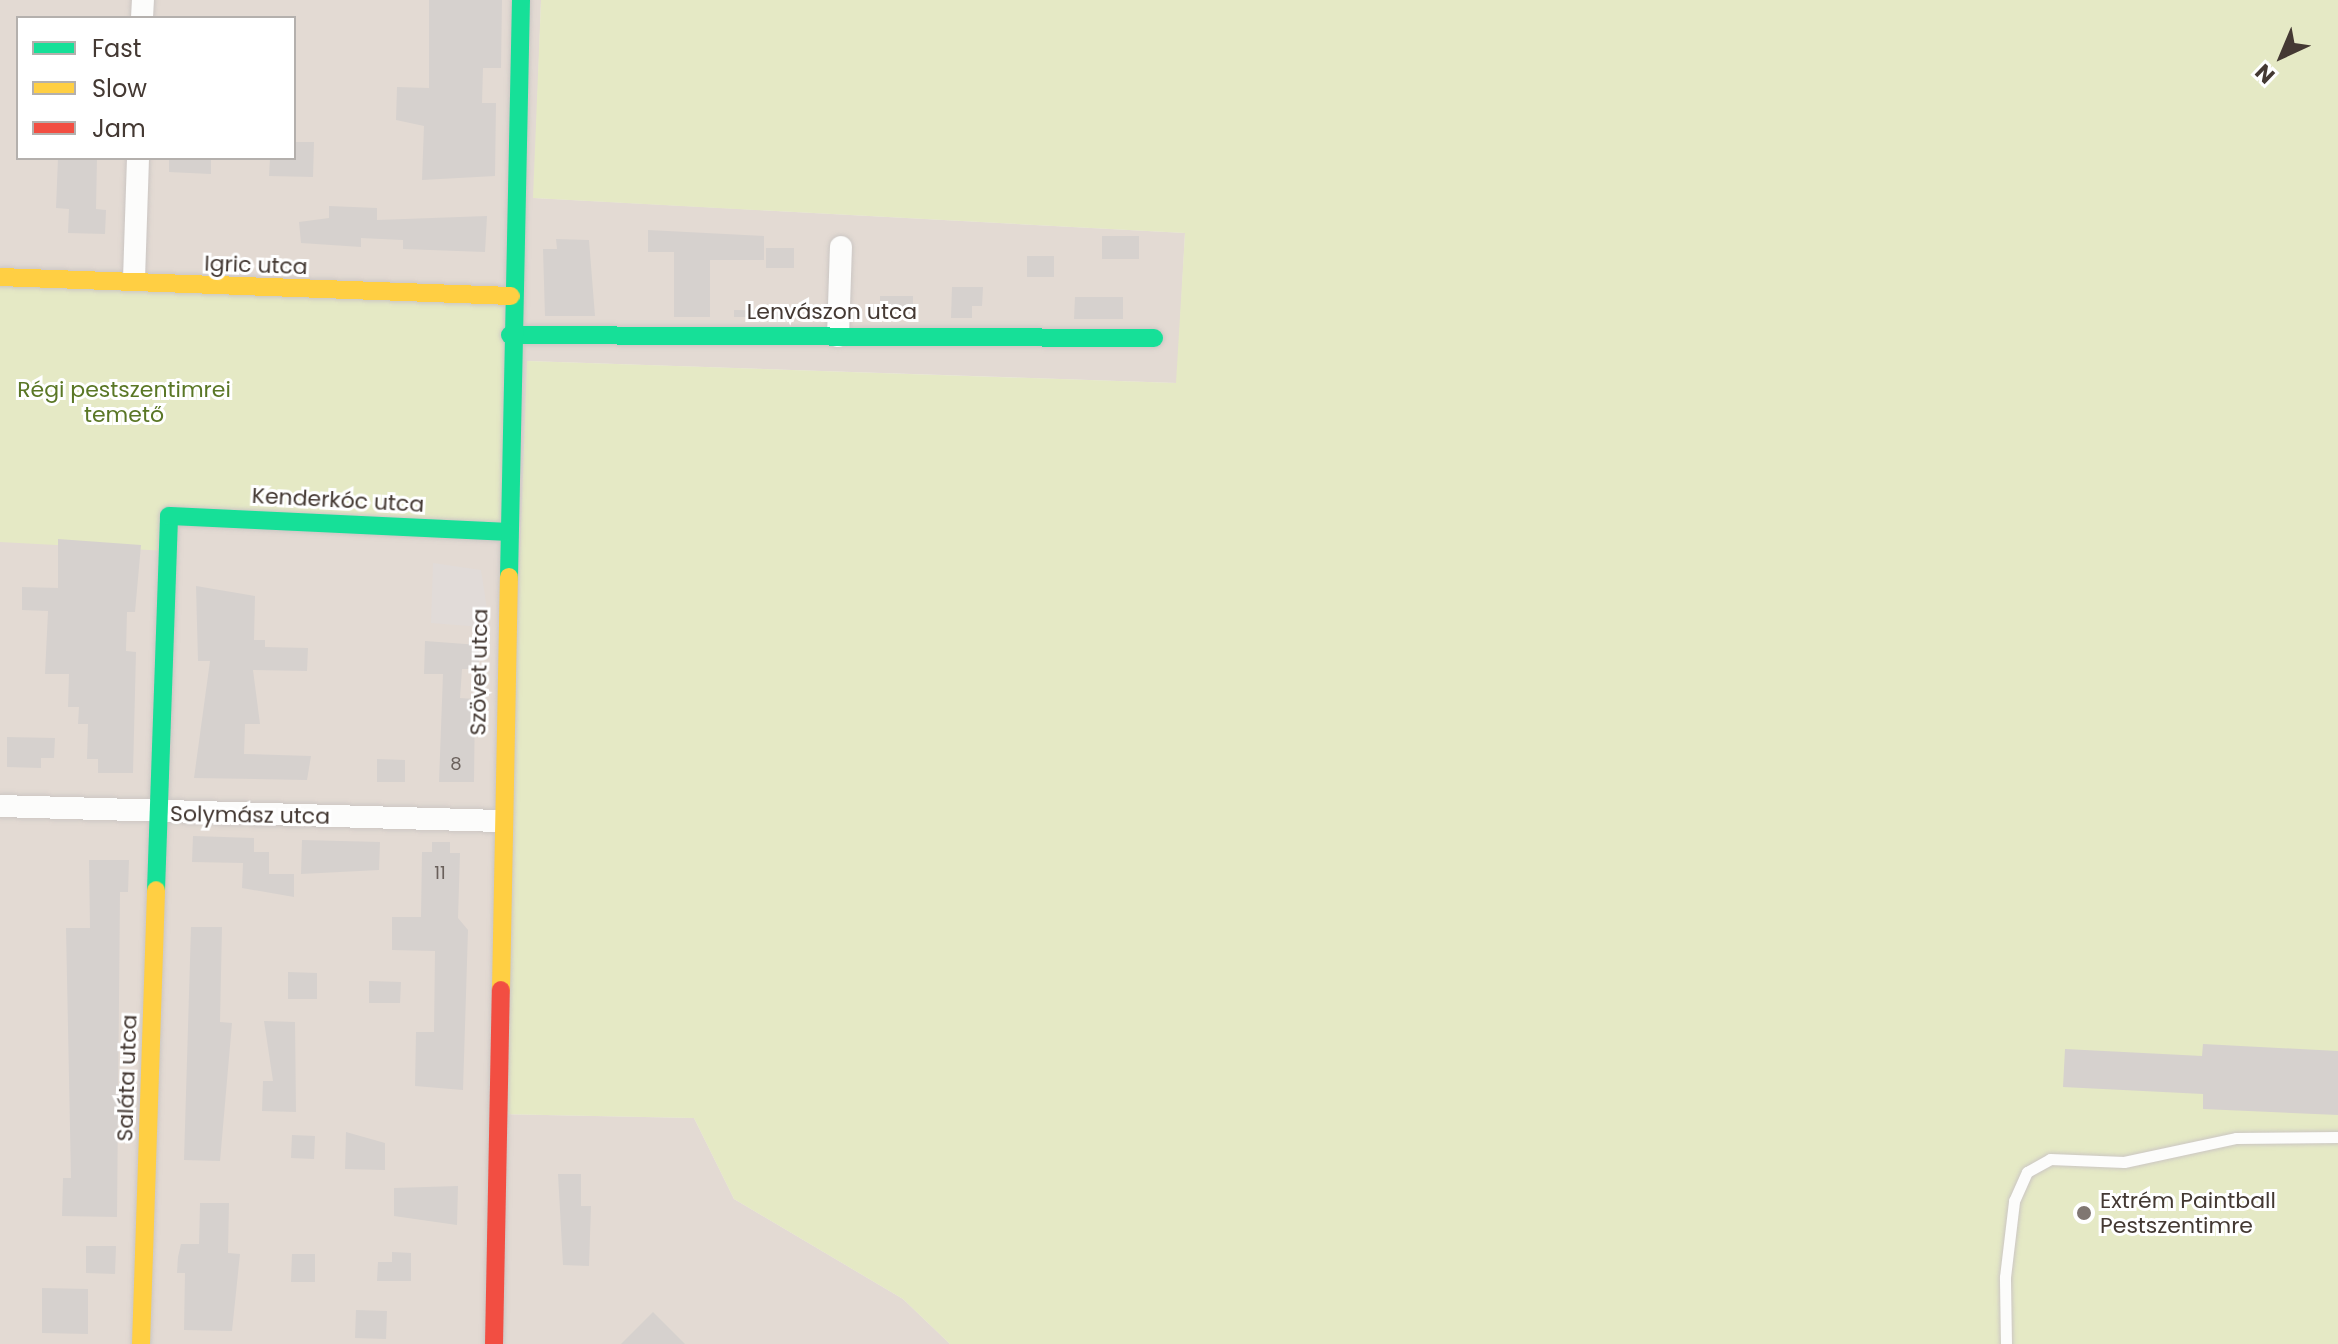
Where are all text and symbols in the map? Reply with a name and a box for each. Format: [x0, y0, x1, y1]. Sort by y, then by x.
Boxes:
legend [16, 16, 296, 160]
north arrow [2242, 16, 2322, 96]
text: Fast [92, 32, 142, 65]
text: N [2248, 57, 2282, 91]
text: Slow [92, 72, 147, 105]
text: Jam [92, 112, 146, 145]
street label: Igric utca [204, 250, 308, 280]
street label: Lenvászon utca [747, 299, 917, 325]
park label: Régi pestszentimrei temető [17, 376, 231, 428]
street label: Kenderkóc utca [251, 482, 425, 518]
street label: Szövet utca [465, 608, 493, 736]
house number: 8 [450, 753, 462, 775]
street label: Solymász utca [170, 800, 330, 830]
house number: 11 [434, 862, 446, 884]
street label: Saláta utca [112, 1014, 142, 1142]
place label: Extrém Paintball Pestszentimre [2100, 1187, 2276, 1238]
marker: Extrém Paintball Pestszentimre [2075, 1204, 2093, 1222]

